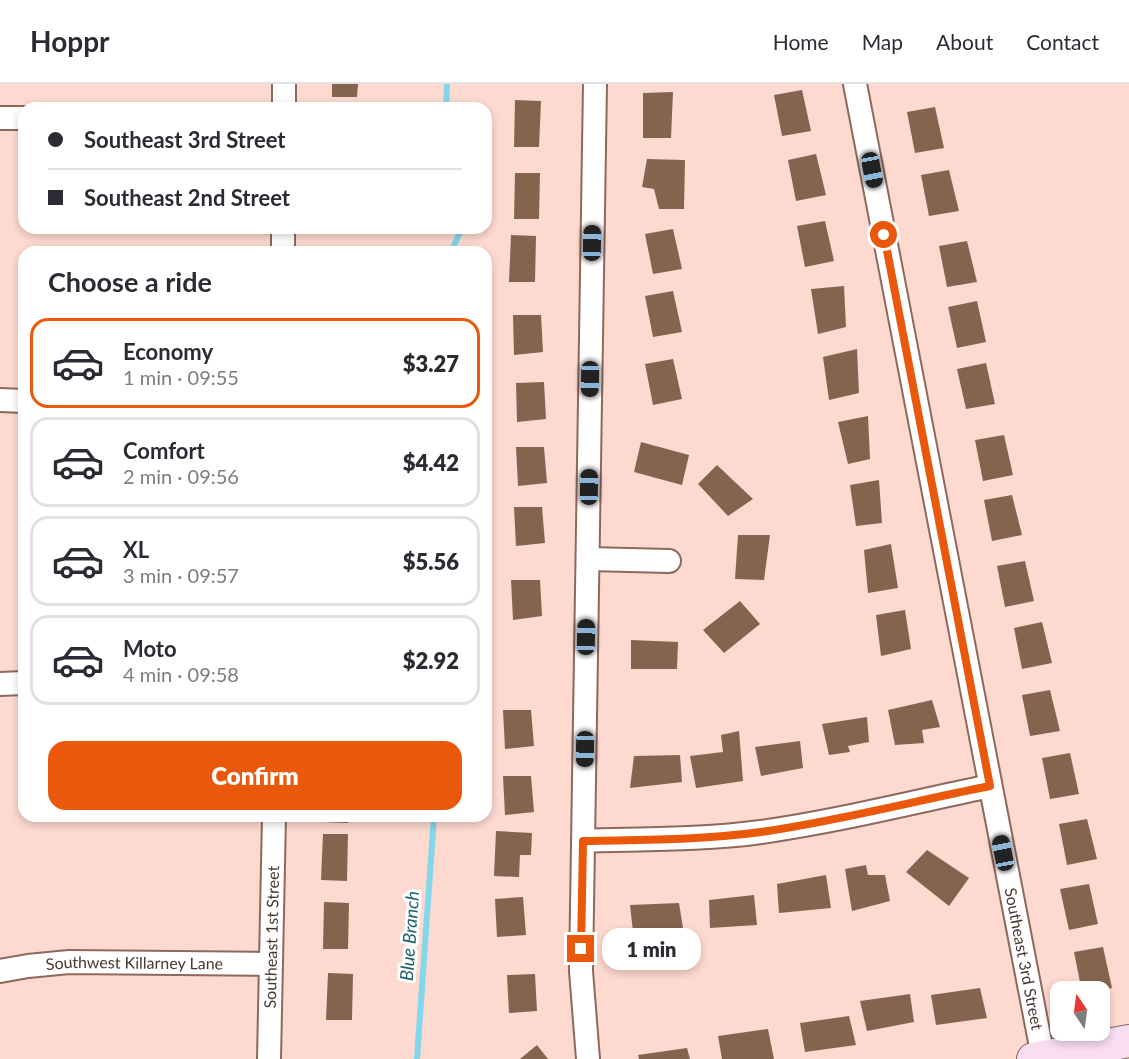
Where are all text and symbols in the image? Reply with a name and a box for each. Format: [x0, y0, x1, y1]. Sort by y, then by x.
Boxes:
text: Hoppr [30, 24, 109, 58]
text: Home [773, 29, 829, 54]
text: Map [862, 29, 903, 54]
text: About [936, 29, 993, 54]
text: Contact [1026, 29, 1099, 54]
text: Southeast 3rd Street [84, 126, 286, 153]
car [860, 151, 884, 189]
text: Southeast 2nd Street [84, 184, 290, 211]
route start [870, 221, 897, 248]
car [583, 225, 601, 261]
text: Choose a ride [48, 265, 212, 298]
icon: car [51, 336, 105, 390]
text: Economy [123, 338, 213, 365]
text: $3.27 [403, 350, 459, 377]
car [581, 361, 599, 397]
text: 1 min · 09:55 [123, 365, 239, 389]
icon: car [51, 435, 105, 489]
text: Comfort [123, 437, 205, 464]
text: $4.42 [403, 449, 459, 476]
text: 2 min · 09:56 [123, 464, 239, 488]
car [580, 469, 598, 505]
icon: car [51, 534, 105, 588]
text: XL [123, 536, 149, 563]
text: $5.56 [403, 548, 459, 575]
text: 3 min · 09:57 [123, 563, 239, 587]
car [577, 619, 595, 655]
icon: car [51, 633, 105, 687]
text: Moto [123, 635, 177, 662]
text: $2.92 [403, 647, 459, 674]
text: 4 min · 09:58 [123, 662, 239, 686]
car [576, 731, 594, 767]
button: Confirm [48, 741, 462, 810]
car [991, 834, 1015, 872]
street label: Southeast 1st Street [260, 865, 282, 1009]
street label: Southeast 3rd Street [1001, 886, 1048, 1032]
water label: Blue Branch [395, 890, 423, 982]
callout: 1 min [602, 928, 701, 970]
route end [567, 935, 594, 962]
text: 1 min [627, 937, 676, 961]
street label: Southwest Killarney Lane [45, 952, 223, 973]
north arrow [1050, 981, 1110, 1041]
map controls [1050, 981, 1110, 1041]

